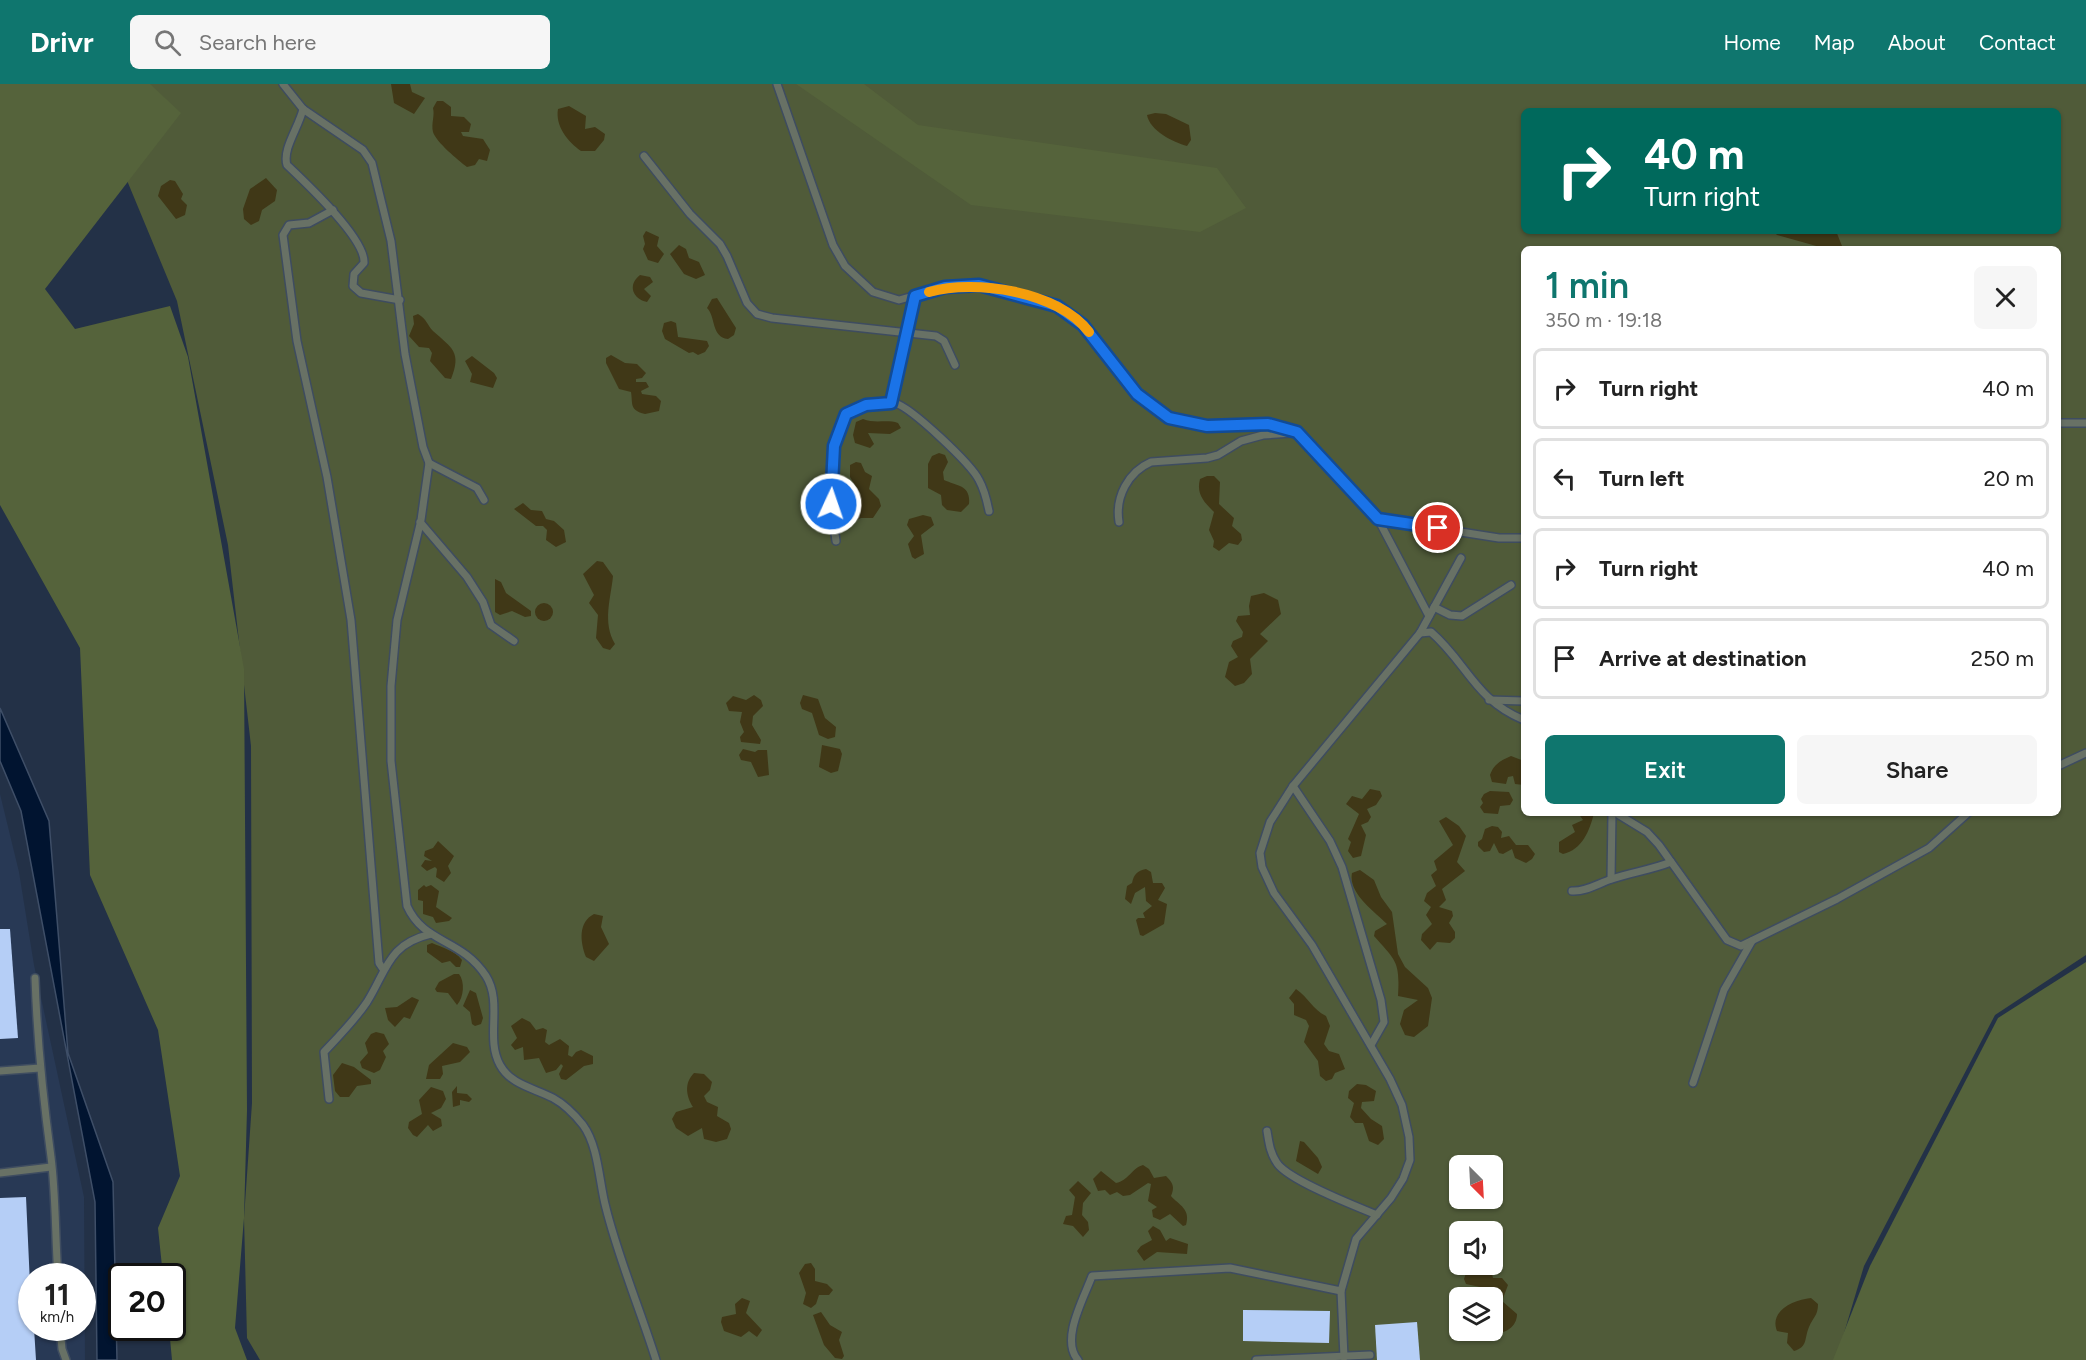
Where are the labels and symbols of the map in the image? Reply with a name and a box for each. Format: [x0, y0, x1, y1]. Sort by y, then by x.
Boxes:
position arrow [799, 472, 863, 536]
pin [1412, 502, 1463, 553]
north arrow [1449, 1155, 1503, 1209]
speed limit sign: 20 [108, 1263, 186, 1341]

